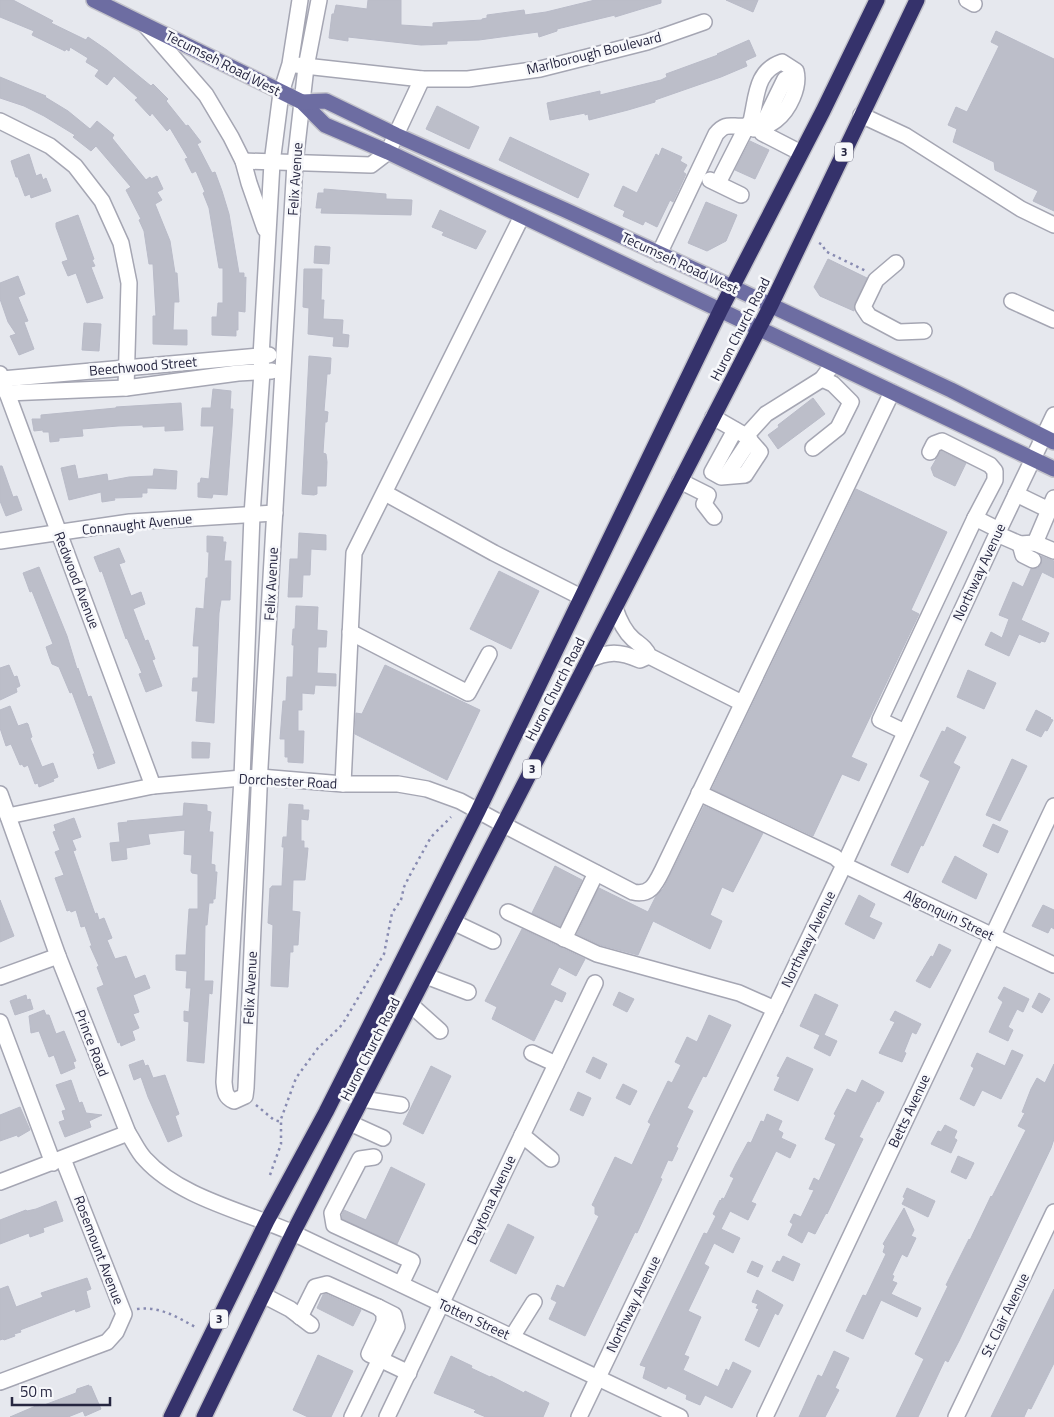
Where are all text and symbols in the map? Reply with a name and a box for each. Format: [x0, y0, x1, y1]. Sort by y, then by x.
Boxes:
street label: Tecumseh Road West [162, 24, 284, 101]
street label: Marlborough Boulevard [524, 26, 664, 79]
street label: Felix Avenue [281, 141, 308, 216]
road number: 3 [835, 142, 853, 162]
street label: Tecumseh Road West [618, 226, 742, 299]
street label: Huron Church Road [704, 273, 775, 384]
street label: Beechwood Street [88, 350, 198, 381]
street label: Connaught Avenue [81, 507, 193, 540]
street label: Northway Avenue [947, 520, 1010, 624]
street label: Redwood Avenue [49, 528, 106, 631]
street label: Felix Avenue [258, 547, 283, 621]
street label: Huron Church Road [519, 633, 590, 744]
road number: 3 [523, 760, 541, 779]
street label: Dorchester Road [238, 767, 338, 794]
street label: Algonquin Street [900, 884, 998, 946]
street label: Northway Avenue [775, 887, 840, 991]
street label: Felix Avenue [237, 951, 262, 1025]
street label: Huron Church Road [334, 993, 405, 1104]
street label: Prince Road [70, 1006, 115, 1079]
street label: Betts Avenue [882, 1071, 935, 1151]
street label: Daytona Avenue [461, 1152, 520, 1248]
street label: Rosemount Avenue [69, 1192, 130, 1307]
street label: Northway Avenue [600, 1252, 665, 1356]
street label: St. Clair Avenue [975, 1269, 1034, 1360]
street label: Totten Street [435, 1293, 514, 1344]
road number: 3 [210, 1310, 228, 1328]
scale bar [12, 1374, 110, 1406]
text: 50 m [20, 1380, 53, 1403]

